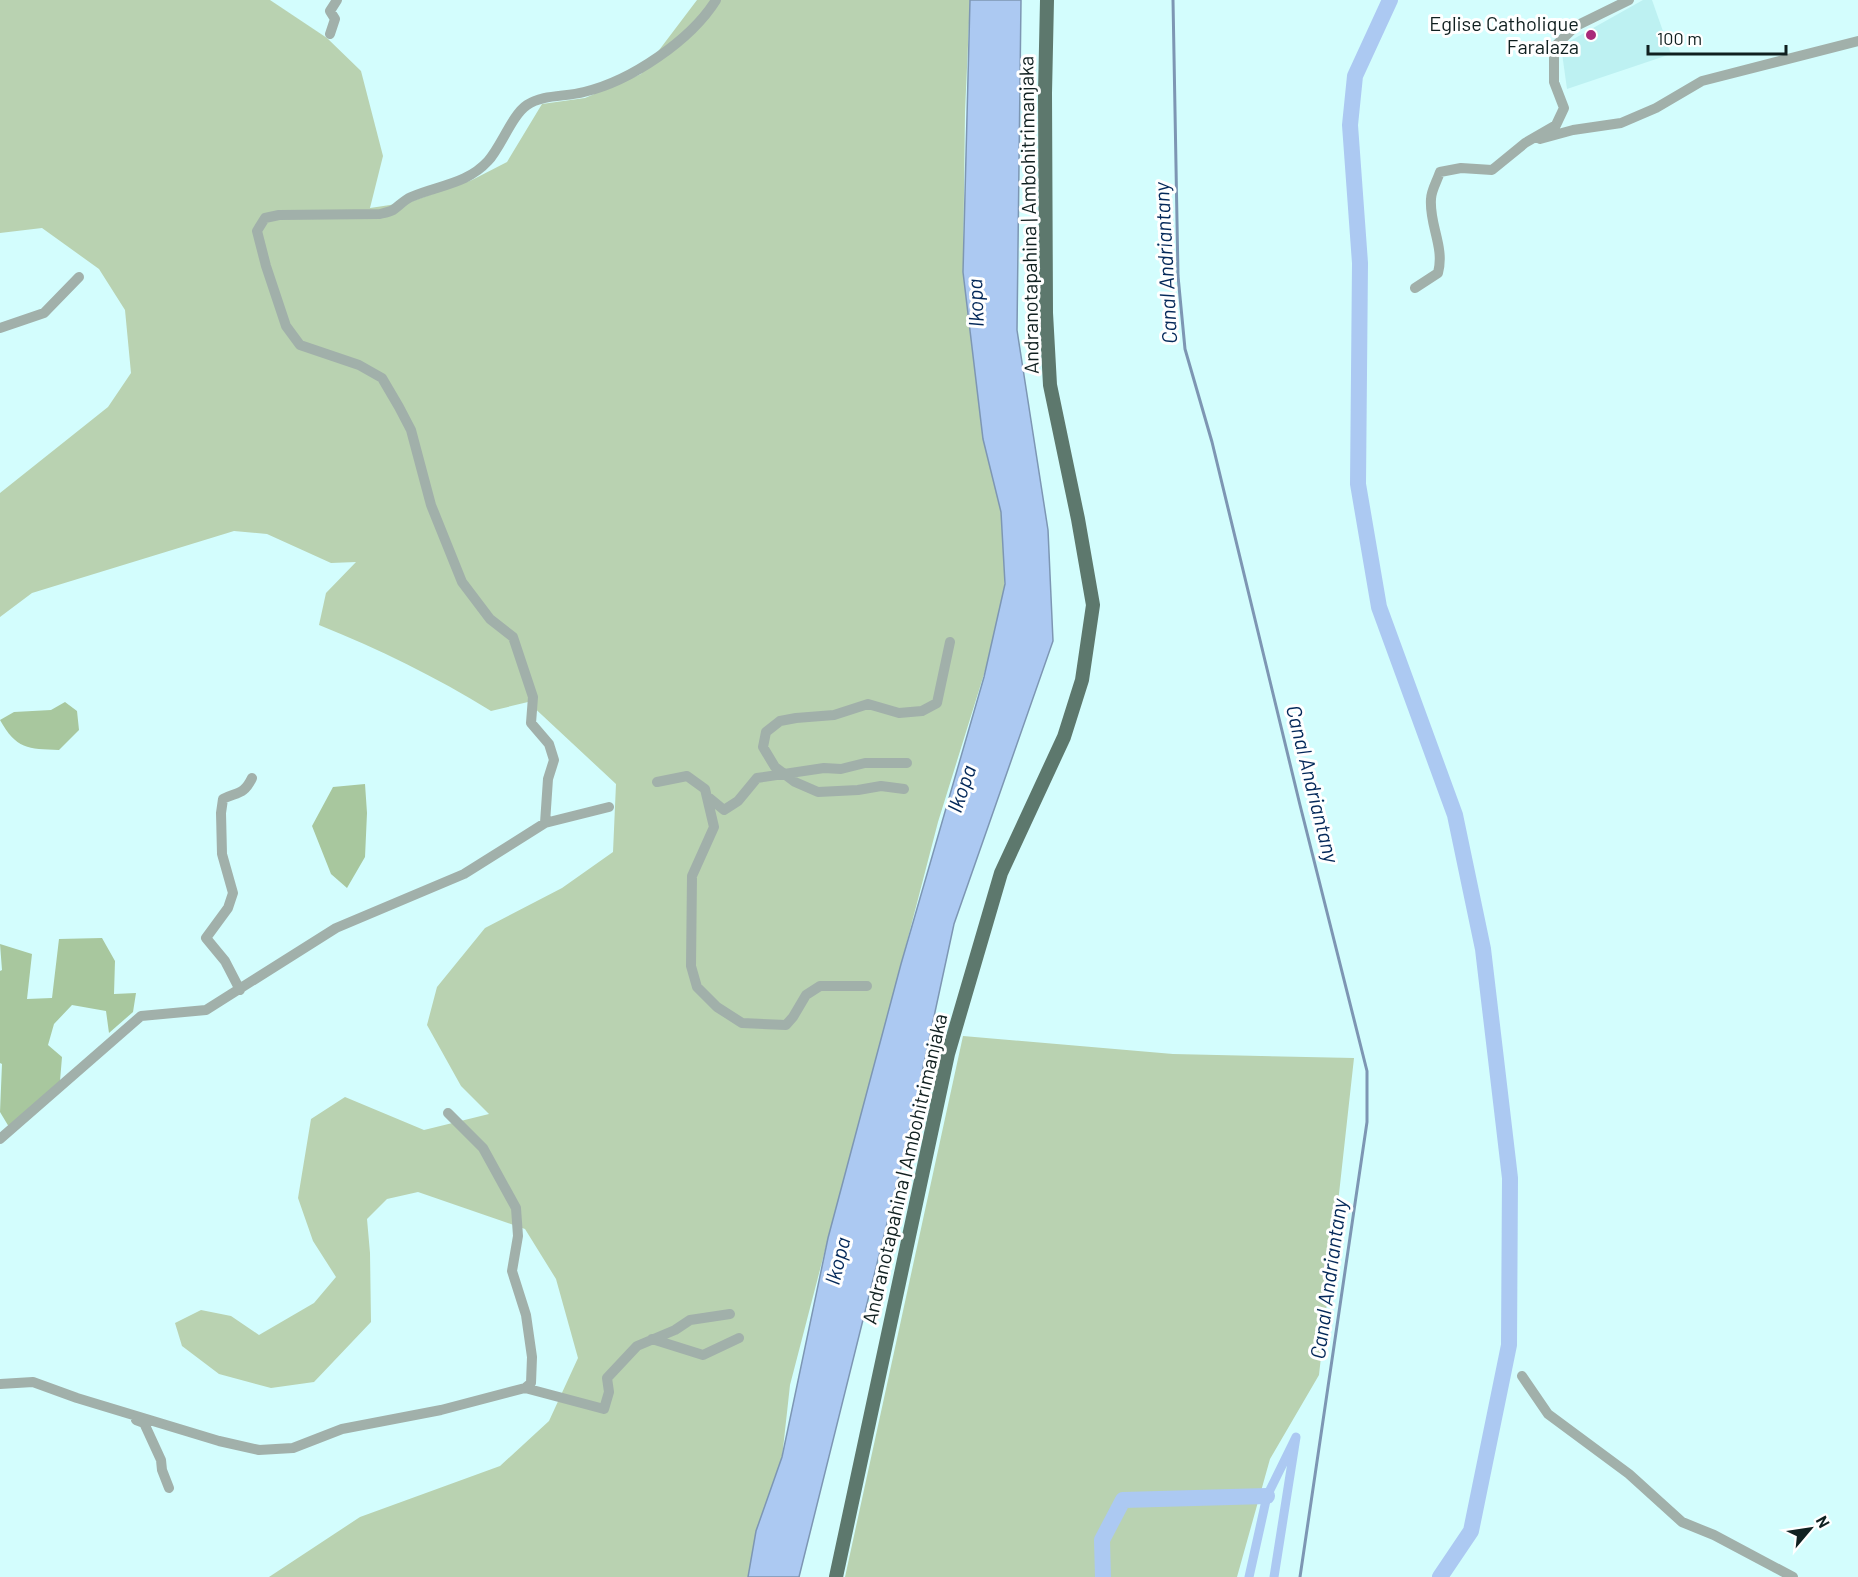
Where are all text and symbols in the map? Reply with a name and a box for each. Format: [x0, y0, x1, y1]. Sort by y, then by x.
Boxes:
place label: Eglise Catholique Faralaza [1429, 11, 1579, 58]
scale bar [1648, 18, 1786, 56]
text: 100 m [1657, 27, 1702, 49]
marker: Eglise Catholique Faralaza [1584, 28, 1598, 42]
street label: Andranotapahina | Ambohitrimanjaka [1013, 56, 1043, 374]
water label: Canal Andriantany [1148, 181, 1181, 344]
water label: Ikopa [961, 278, 988, 328]
water label: Canal Andriantany [1282, 702, 1345, 866]
water label: Ikopa [941, 761, 980, 816]
street label: Andranotapahina | Ambohitrimanjaka [857, 1011, 952, 1326]
water label: Canal Andriantany [1304, 1196, 1351, 1361]
water label: Ikopa [819, 1234, 855, 1287]
north arrow [1780, 1499, 1840, 1559]
text: N [1813, 1512, 1834, 1531]

